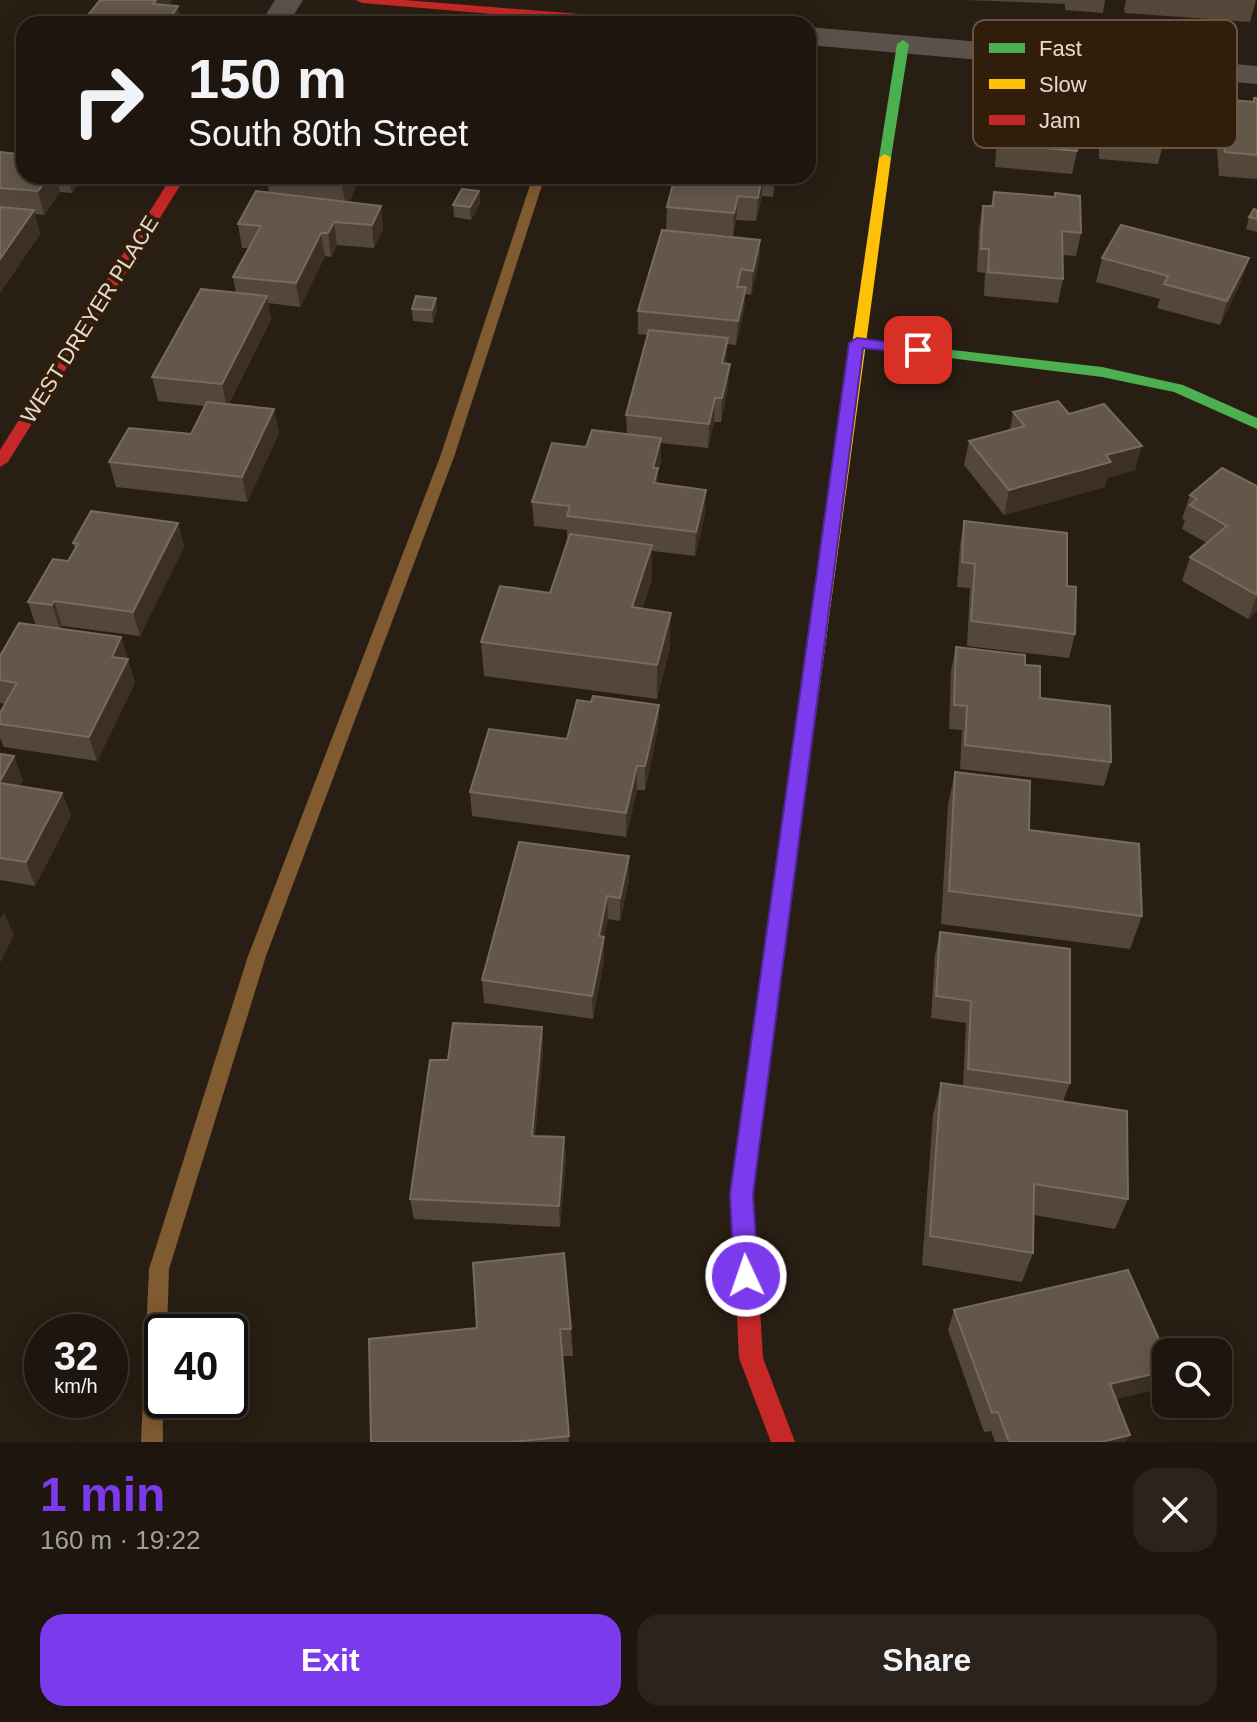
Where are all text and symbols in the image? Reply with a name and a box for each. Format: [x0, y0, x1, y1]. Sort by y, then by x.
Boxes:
legend [973, 20, 1237, 148]
text: Fast [1039, 36, 1082, 61]
text: 150 m [188, 47, 347, 110]
icon: right [56, 48, 160, 152]
text: Slow [1039, 72, 1087, 97]
text: Jam [1039, 108, 1081, 133]
text: South 80th Street [188, 113, 468, 154]
street label: WEST DREYER PLACE [15, 211, 163, 427]
pin [884, 316, 952, 384]
icon: arrive [896, 328, 940, 372]
position arrow [704, 1234, 788, 1318]
speed limit sign: 40 [144, 1314, 248, 1418]
text: 32 [54, 1334, 98, 1378]
map controls [1152, 1338, 1232, 1418]
button: search [1152, 1338, 1232, 1418]
text: km/h [54, 1375, 98, 1397]
text: 1 min [40, 1468, 165, 1521]
button: close [1133, 1468, 1217, 1552]
text: 160 m · 19:22 [40, 1525, 200, 1555]
button: Exit [40, 1614, 621, 1706]
button: Share [637, 1614, 1217, 1706]

